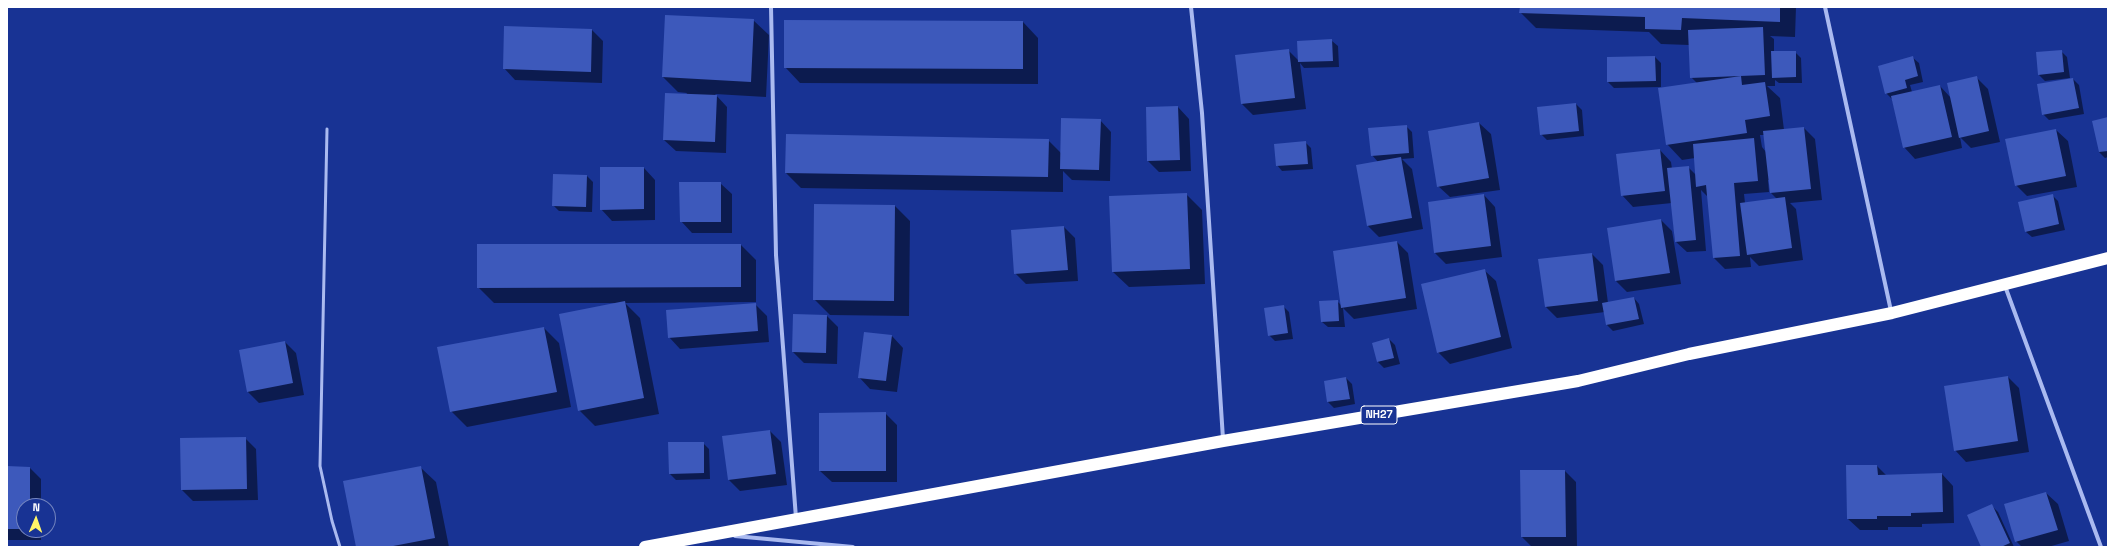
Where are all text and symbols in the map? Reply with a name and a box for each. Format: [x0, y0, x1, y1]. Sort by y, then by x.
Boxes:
road number: NH27 [1361, 406, 1397, 424]
north arrow [16, 498, 56, 538]
text: N [32, 500, 40, 514]

